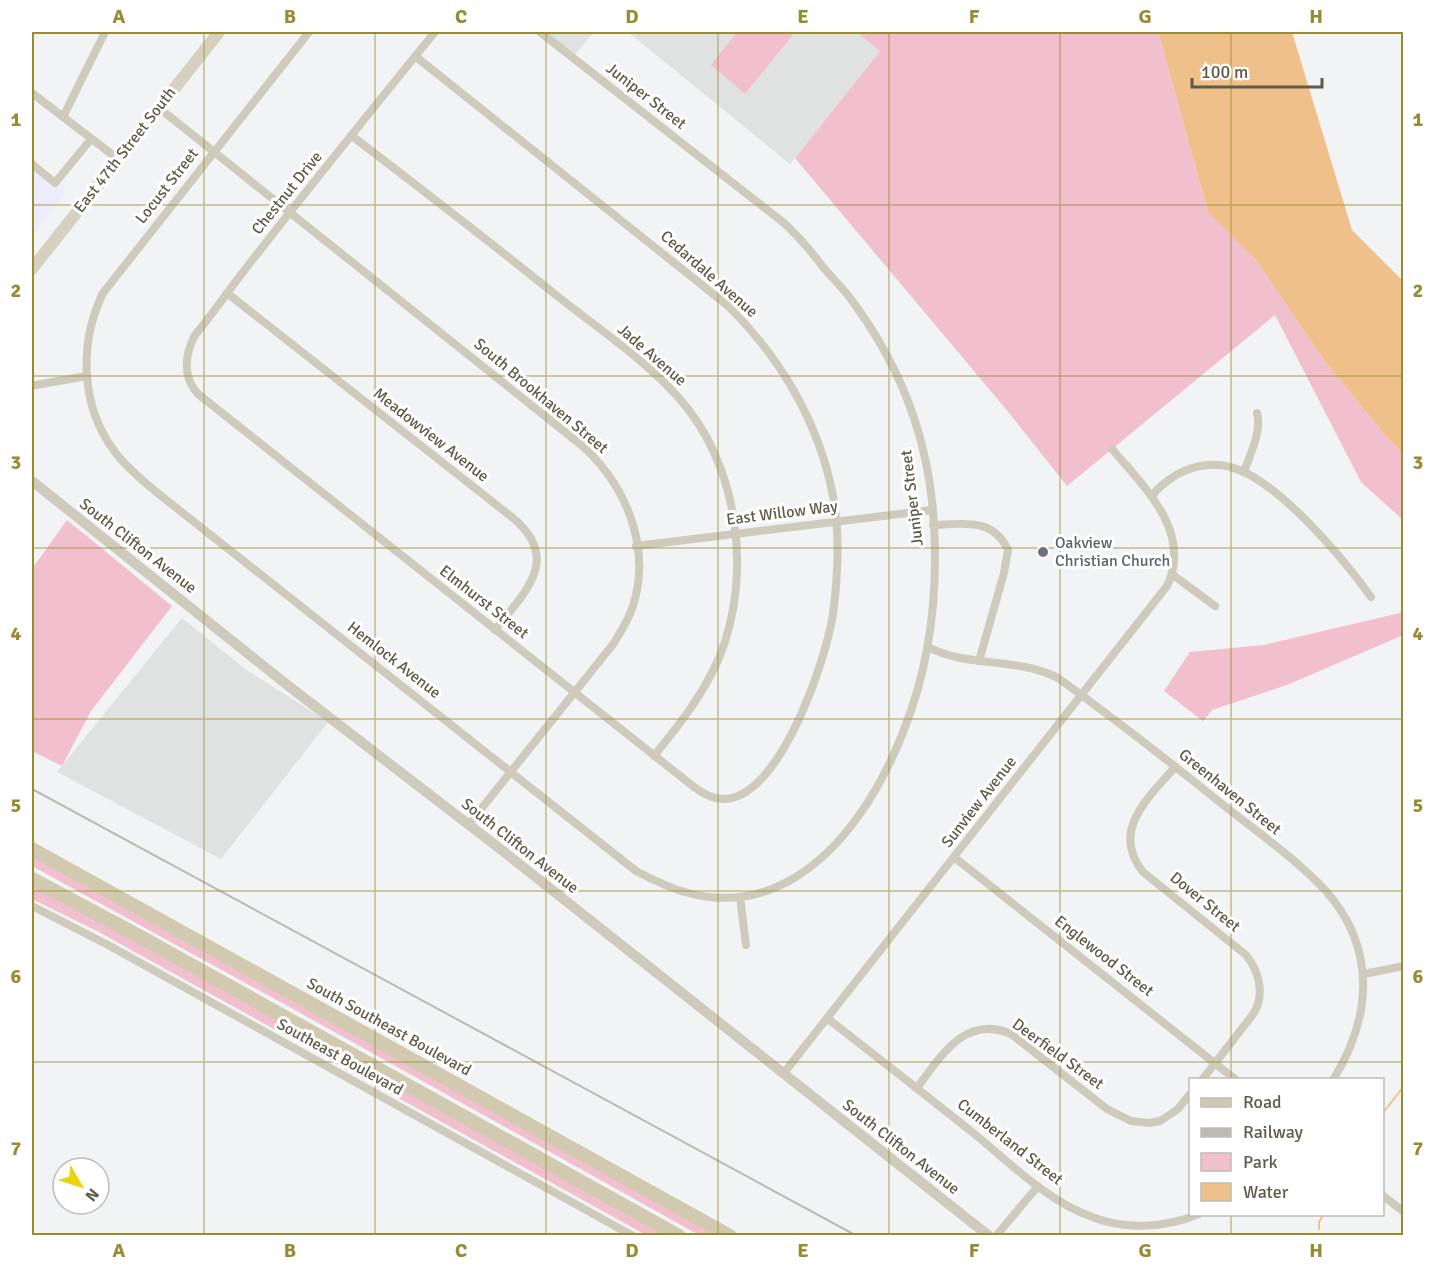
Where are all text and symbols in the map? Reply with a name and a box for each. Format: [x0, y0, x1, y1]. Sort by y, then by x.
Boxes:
text: A [113, 4, 126, 29]
text: B [284, 4, 296, 29]
text: C [455, 4, 467, 29]
text: D [625, 4, 639, 29]
text: E [797, 4, 809, 29]
text: F [969, 4, 980, 29]
text: G [1138, 4, 1152, 29]
text: H [1309, 4, 1323, 29]
scale bar [1192, 51, 1322, 89]
street label: Juniper Street [602, 58, 691, 134]
text: 100 m [1201, 61, 1248, 83]
street label: East 47th Street South [70, 83, 180, 217]
text: 1 [11, 107, 22, 132]
text: 1 [1413, 107, 1424, 132]
street label: Locust Street [131, 144, 203, 228]
street label: Chestnut Drive [247, 147, 327, 239]
street label: Cedardale Avenue [656, 226, 762, 322]
text: 2 [11, 278, 21, 303]
text: 2 [1413, 278, 1423, 303]
street label: Jade Avenue [613, 320, 691, 390]
street label: South Brookhaven Street [470, 334, 612, 458]
street label: Meadowview Avenue [369, 384, 493, 486]
street label: Juniper Street [896, 448, 928, 547]
text: 3 [11, 450, 21, 475]
text: 3 [1413, 450, 1423, 475]
street label: South Clifton Avenue [75, 494, 201, 598]
street label: East Willow Way [725, 496, 839, 530]
place label: Oakview Christian Church [1055, 533, 1170, 571]
marker: Oakview Christian Church [1036, 545, 1050, 559]
street label: Elmhurst Street [435, 561, 533, 643]
street label: Hemlock Avenue [343, 617, 445, 703]
text: 4 [11, 621, 22, 646]
text: 4 [1413, 621, 1424, 646]
street label: Greenhaven Street [1175, 745, 1286, 840]
street label: Sunview Avenue [937, 752, 1021, 852]
text: 5 [11, 793, 21, 818]
text: 5 [1413, 793, 1423, 818]
street label: South Clifton Avenue [457, 794, 583, 898]
street label: Dover Street [1166, 868, 1245, 937]
street label: Englewood Street [1050, 911, 1158, 1001]
text: 6 [11, 964, 22, 989]
text: 6 [1413, 964, 1424, 989]
street label: South Southeast Boulevard [303, 974, 475, 1080]
street label: Southeast Boulevard [274, 1014, 406, 1100]
street label: Deerfield Street [1008, 1014, 1108, 1094]
legend [1189, 1078, 1384, 1216]
text: Road [1243, 1091, 1282, 1113]
street label: South Clifton Avenue [838, 1095, 964, 1199]
street label: Cumberland Street [953, 1095, 1067, 1190]
text: Railway [1243, 1121, 1304, 1143]
text: 7 [11, 1136, 22, 1161]
text: 7 [1413, 1136, 1424, 1161]
text: Park [1243, 1151, 1278, 1173]
north arrow [51, 1156, 111, 1216]
text: Water [1243, 1181, 1289, 1203]
text: N [81, 1184, 103, 1205]
text: A [113, 1238, 126, 1263]
text: B [284, 1238, 296, 1263]
text: C [455, 1238, 467, 1263]
text: D [625, 1238, 639, 1263]
text: E [797, 1238, 809, 1263]
text: F [969, 1238, 980, 1263]
text: G [1138, 1238, 1152, 1263]
text: H [1309, 1238, 1323, 1263]

